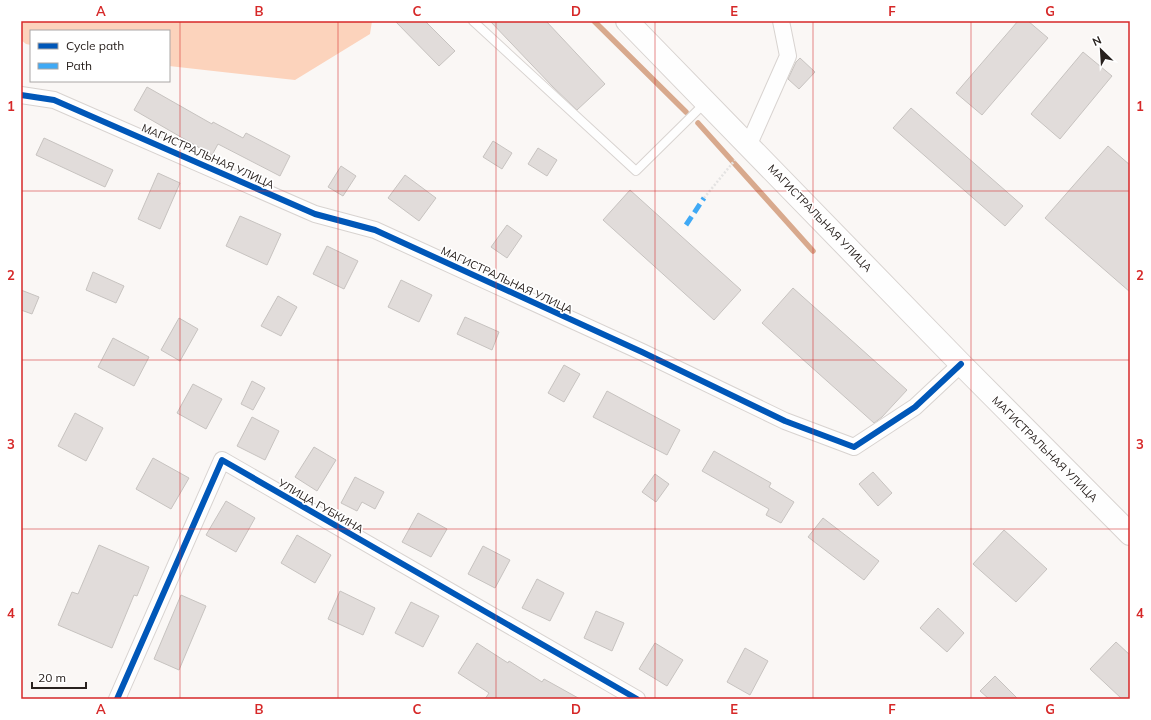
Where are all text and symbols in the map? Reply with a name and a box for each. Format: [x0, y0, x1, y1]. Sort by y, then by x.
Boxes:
text: A [96, 3, 106, 19]
text: B [255, 3, 264, 19]
text: C [413, 3, 422, 19]
text: D [571, 3, 581, 19]
text: E [730, 3, 738, 19]
text: F [888, 3, 896, 19]
text: G [1045, 3, 1055, 19]
legend [30, 30, 170, 82]
north arrow [1081, 30, 1121, 70]
text: N [1090, 33, 1103, 49]
text: Cycle path [66, 38, 124, 53]
text: Path [66, 58, 92, 73]
text: 1 [7, 98, 15, 114]
text: 1 [1136, 98, 1144, 114]
street label: МАГИСТРАЛЬНАЯ УЛИЦА [139, 120, 277, 192]
street label: МАГИСТРАЛЬНАЯ УЛИЦА [765, 161, 875, 275]
street label: МАГИСТРАЛЬНАЯ УЛИЦА [439, 243, 575, 317]
text: 2 [7, 267, 15, 283]
text: 2 [1136, 267, 1144, 283]
street label: МАГИСТРАЛЬНАЯ УЛИЦА [989, 393, 1101, 505]
text: 3 [7, 436, 15, 452]
text: 3 [1136, 436, 1144, 452]
street label: УЛИЦА ГУБКИНА [275, 475, 366, 536]
text: 4 [7, 605, 15, 621]
text: 4 [1136, 605, 1144, 621]
scale bar [32, 664, 86, 690]
text: 20 m [38, 670, 66, 685]
text: A [96, 701, 106, 717]
text: B [255, 701, 264, 717]
text: C [413, 701, 422, 717]
text: D [571, 701, 581, 717]
text: E [730, 701, 738, 717]
text: F [888, 701, 896, 717]
text: G [1045, 701, 1055, 717]

